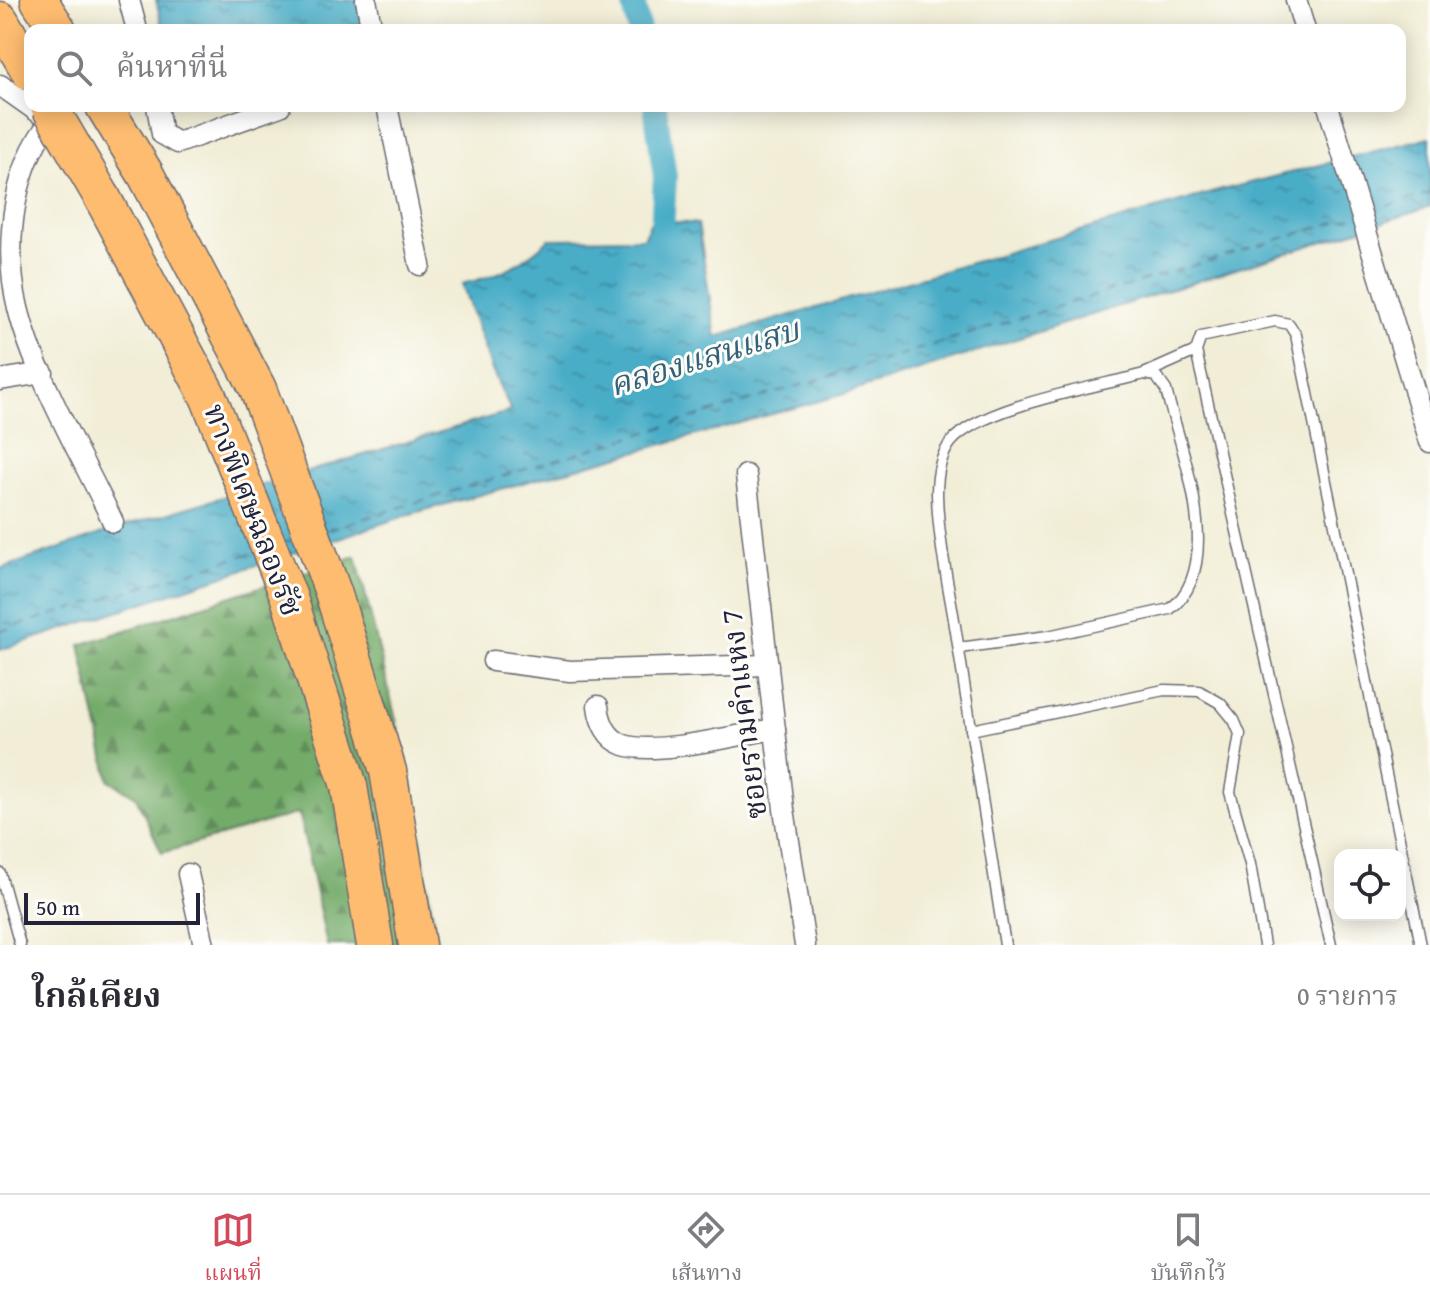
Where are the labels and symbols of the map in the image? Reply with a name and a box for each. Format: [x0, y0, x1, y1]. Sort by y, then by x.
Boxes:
water label: คลองแสนแสบ [603, 305, 806, 408]
street label: ทางพิเศษฉลองรัช [193, 397, 315, 622]
street label: ซอยรามคำแหง 7 [708, 607, 778, 822]
scale bar [24, 889, 200, 925]

